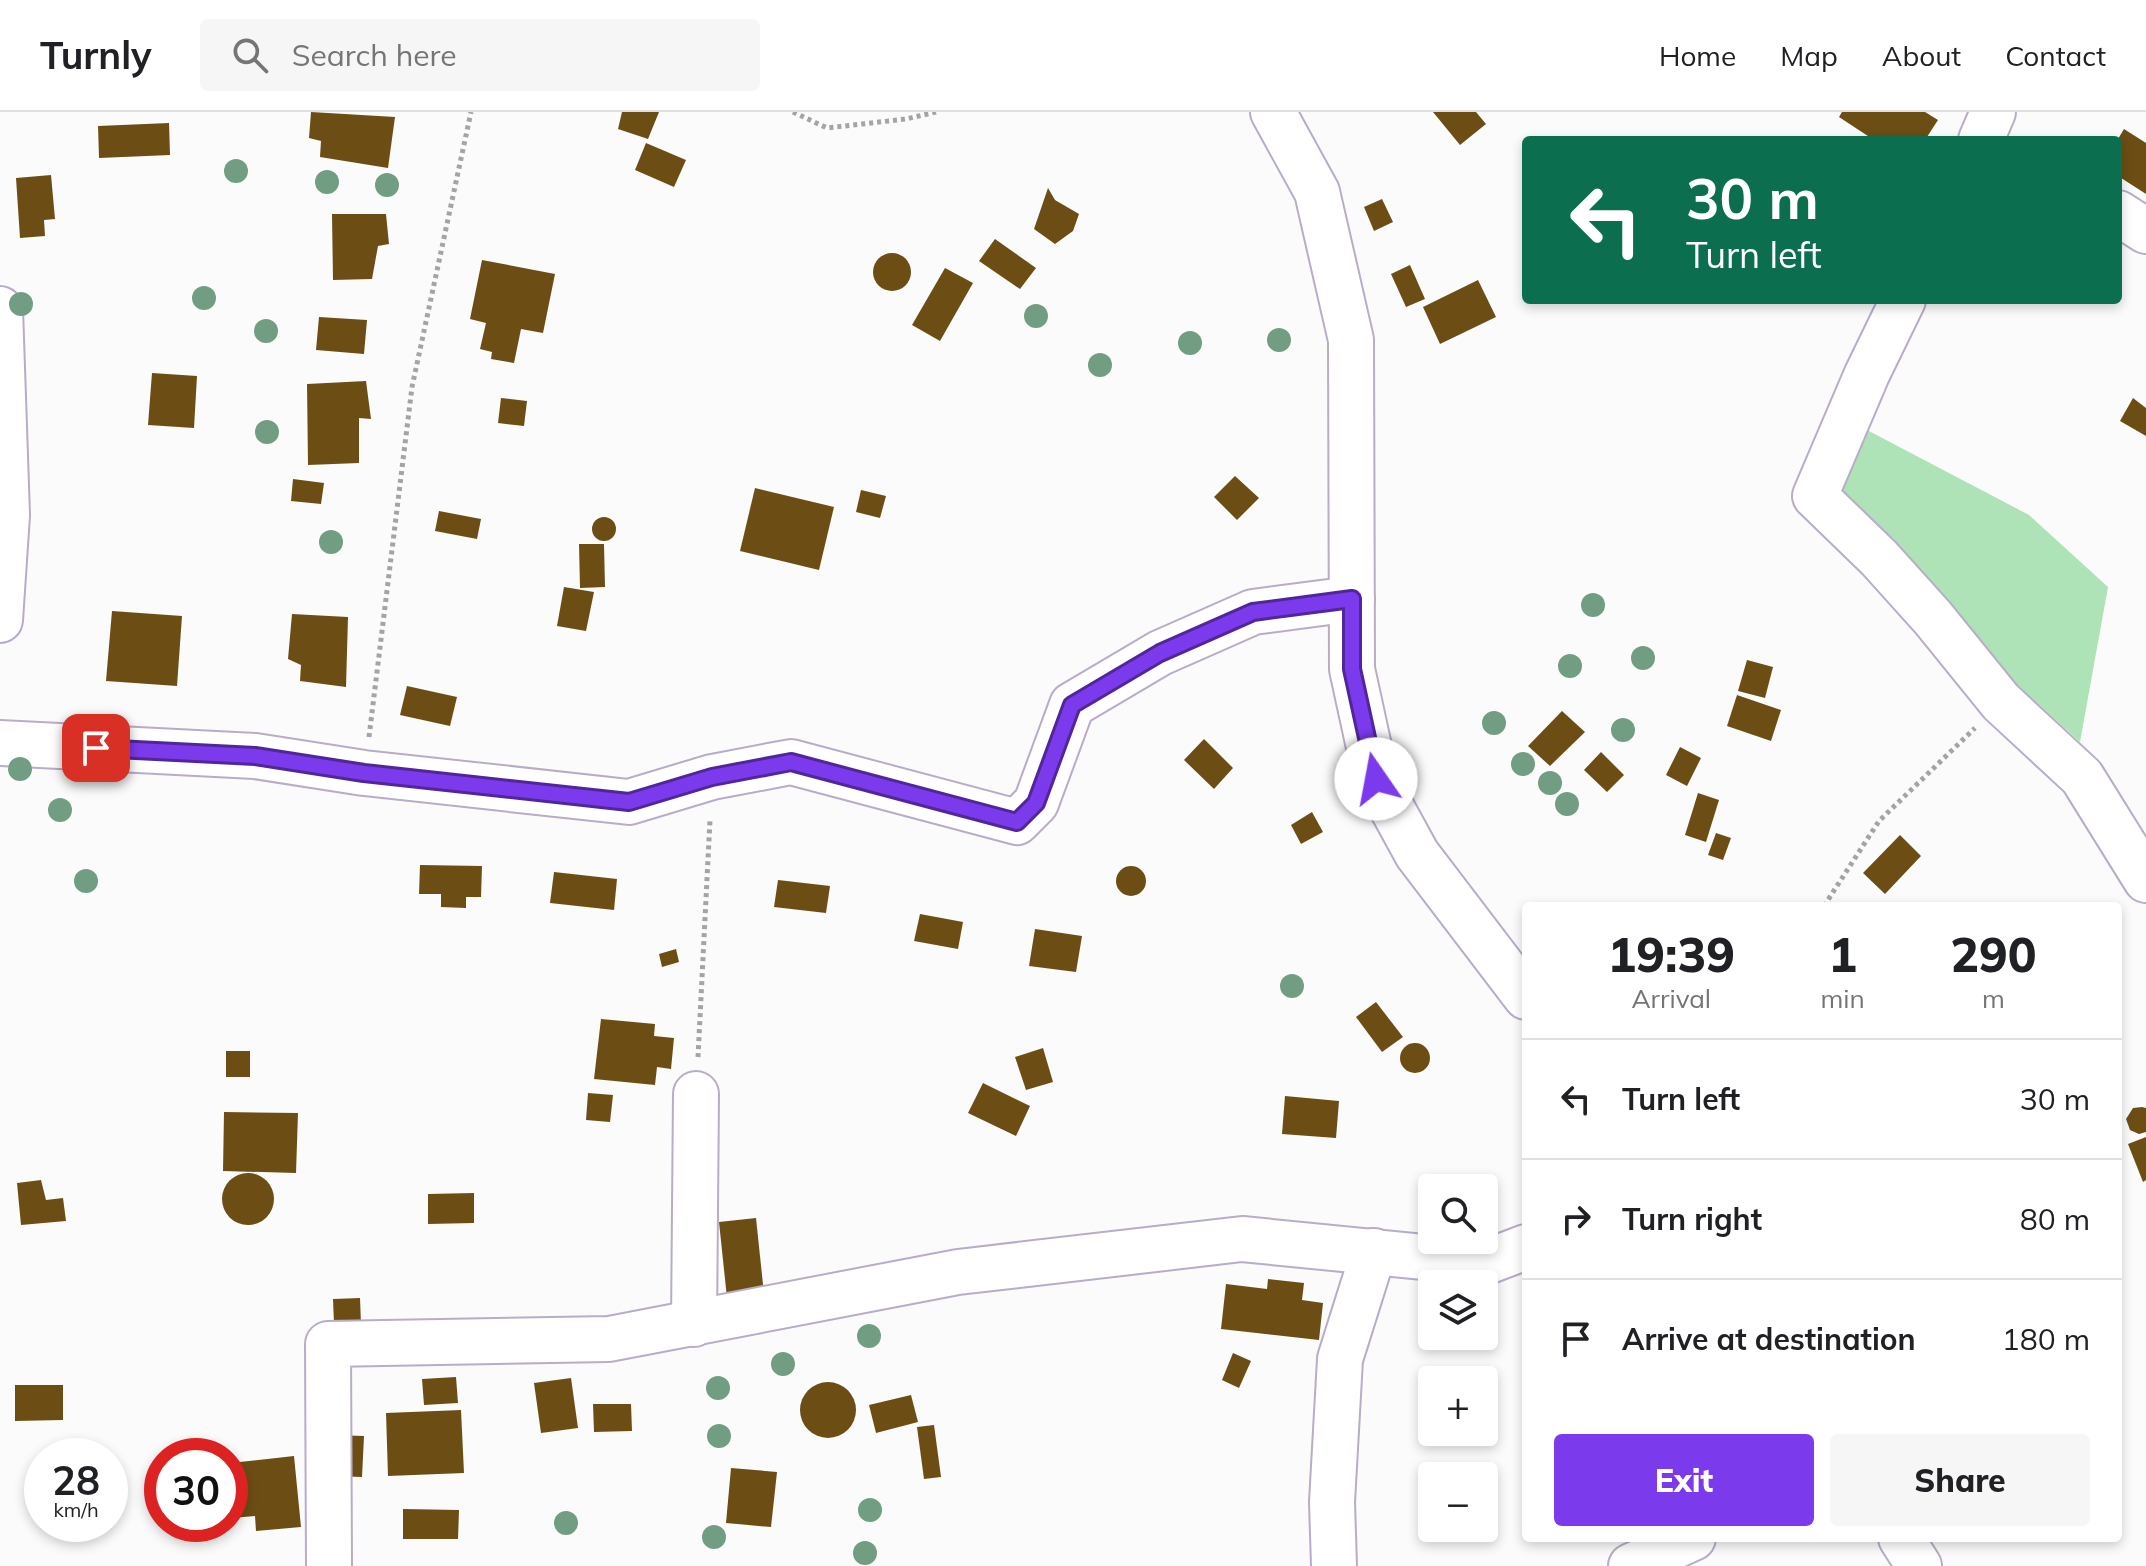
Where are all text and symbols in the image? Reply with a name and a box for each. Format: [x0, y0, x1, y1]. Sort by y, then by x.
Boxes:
search box [200, 19, 760, 91]
text: Turnly [40, 31, 152, 79]
icon: search [228, 33, 272, 77]
text: Search here [292, 36, 457, 74]
text: Home [1659, 38, 1736, 73]
text: Map [1780, 38, 1838, 73]
text: About [1882, 38, 1961, 73]
text: Contact [2005, 38, 2106, 73]
text: 30 m [1686, 163, 1819, 233]
icon: left [1554, 168, 1658, 272]
text: Turn left [1686, 232, 1822, 277]
pin [62, 714, 130, 782]
icon: arrive [74, 726, 118, 770]
position arrow [1334, 737, 1418, 821]
text: 19:39 [1607, 924, 1735, 984]
text: 1 [1828, 924, 1857, 984]
text: 290 [1950, 924, 2037, 984]
text: Arrival [1631, 982, 1711, 1015]
text: min [1821, 982, 1865, 1015]
text: m [1982, 982, 2005, 1015]
icon: left [1554, 1077, 1598, 1121]
text: Turn left [1622, 1080, 1740, 1118]
text: 30 m [2020, 1080, 2090, 1118]
map controls [1418, 1174, 1498, 1542]
button: search [1418, 1174, 1498, 1254]
icon: right [1554, 1197, 1598, 1241]
text: Turn right [1622, 1200, 1762, 1238]
text: 80 m [2020, 1200, 2090, 1238]
button: layers [1418, 1270, 1498, 1350]
icon: arrive [1554, 1317, 1598, 1361]
text: Arrive at destination [1622, 1320, 1916, 1358]
text: 180 m [2002, 1320, 2090, 1358]
button: + [1418, 1366, 1498, 1446]
button: Exit [1554, 1434, 1814, 1526]
button: Share [1830, 1434, 2090, 1526]
speed limit sign: 30 [144, 1438, 248, 1542]
text: 28 [52, 1455, 100, 1505]
button: − [1418, 1462, 1498, 1542]
text: km/h [53, 1497, 99, 1522]

